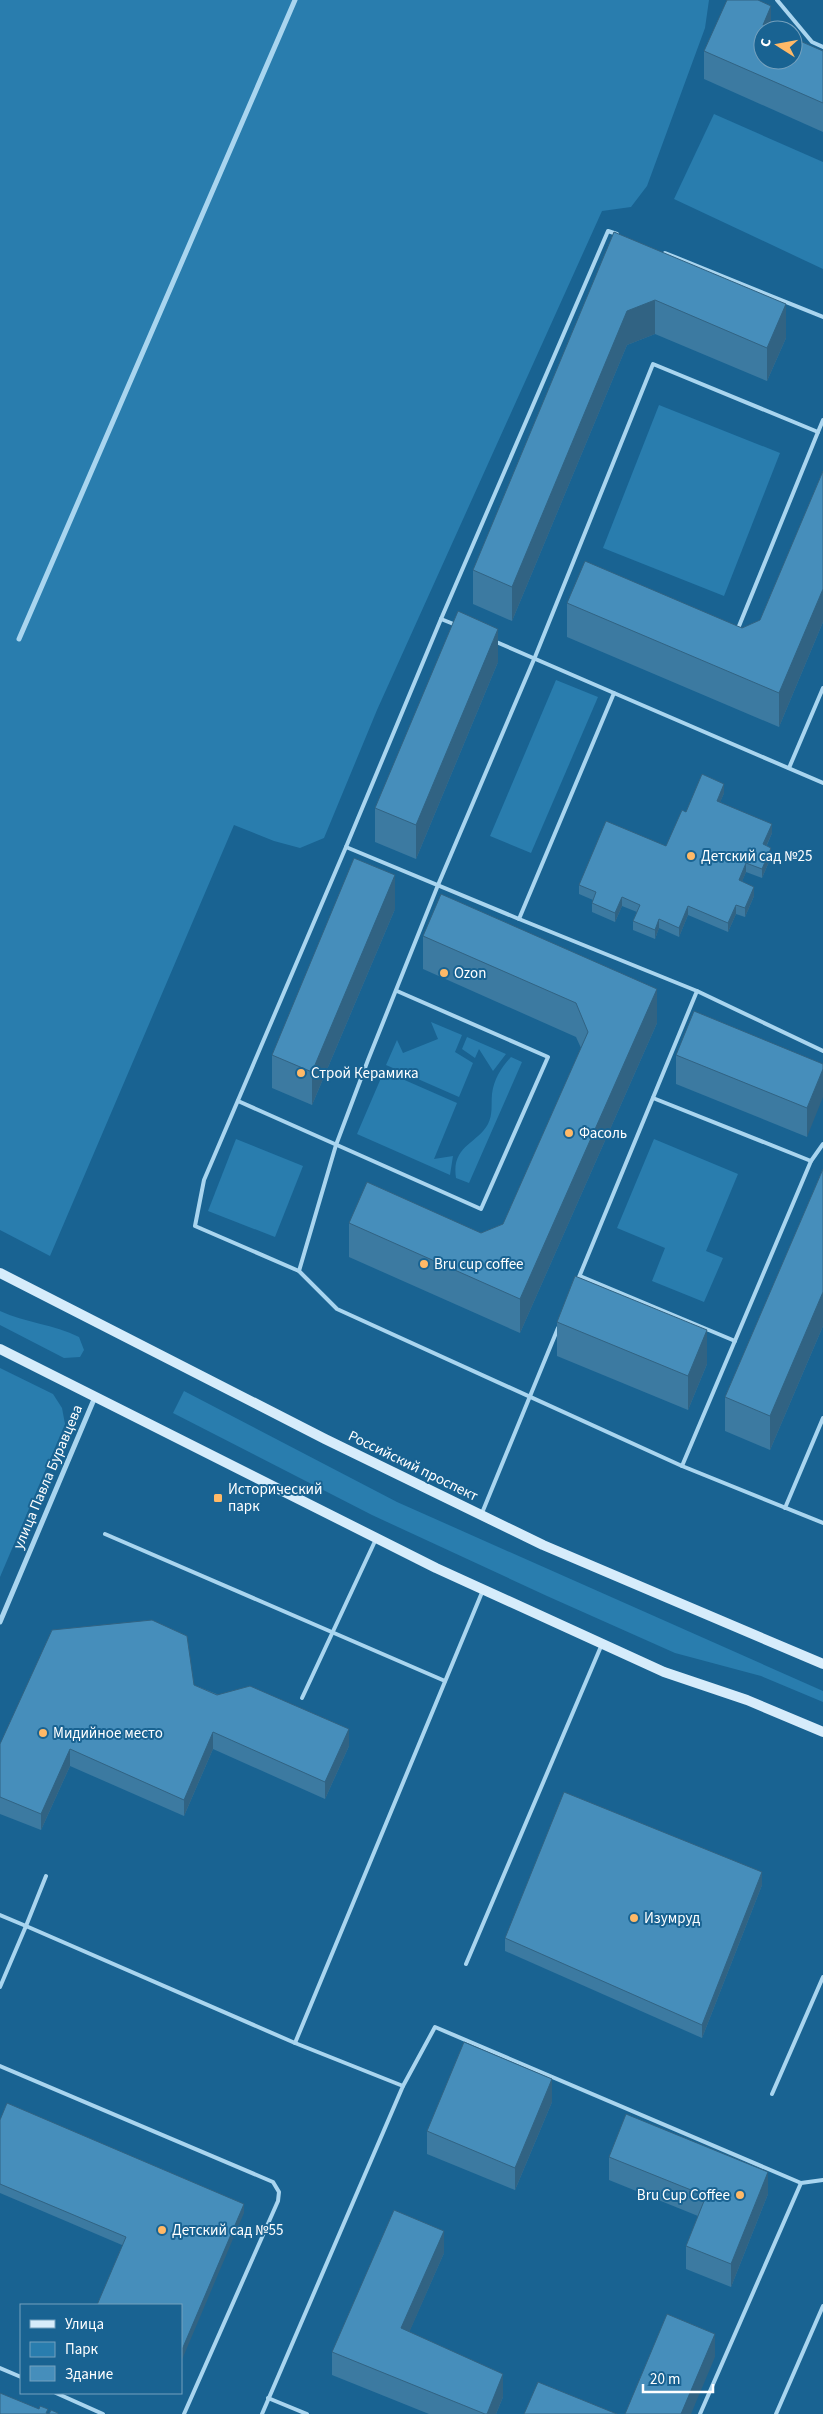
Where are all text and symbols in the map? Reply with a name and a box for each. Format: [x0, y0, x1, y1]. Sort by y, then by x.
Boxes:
north arrow [753, 20, 803, 70]
text: С [756, 37, 777, 49]
place label: Детский сад №25 [701, 846, 812, 867]
marker: Детский сад №25 [685, 850, 697, 862]
place label: Ozon [454, 963, 486, 984]
marker: Ozon [438, 967, 450, 979]
place label: Строй Керамика [311, 1063, 418, 1084]
marker: Строй Керамика [295, 1067, 307, 1079]
place label: Фасоль [579, 1123, 627, 1144]
marker: Фасоль [563, 1127, 575, 1139]
place label: Bru cup coffee [434, 1254, 524, 1275]
marker: Bru cup coffee [418, 1258, 430, 1270]
street label: улица Павла Буравцева [8, 1401, 88, 1553]
street label: Российский проспект [344, 1425, 482, 1507]
place label: Исторический парк [228, 1479, 323, 1517]
marker: Исторический парк [212, 1492, 224, 1504]
place label: Мидийное место [53, 1723, 163, 1744]
marker: Мидийное место [37, 1727, 49, 1739]
place label: Изумруд [644, 1908, 700, 1929]
marker: Изумруд [628, 1912, 640, 1924]
place label: Bru Cup Coffee [637, 2185, 730, 2206]
marker: Bru Cup Coffee [734, 2189, 746, 2201]
place label: Детский сад №55 [172, 2220, 283, 2241]
marker: Детский сад №55 [156, 2224, 168, 2236]
legend [20, 2304, 182, 2394]
text: Улица [65, 2314, 104, 2335]
text: Парк [65, 2339, 99, 2360]
scale bar [643, 2362, 713, 2394]
text: Здание [65, 2364, 113, 2385]
text: 20 m [650, 2369, 680, 2390]

